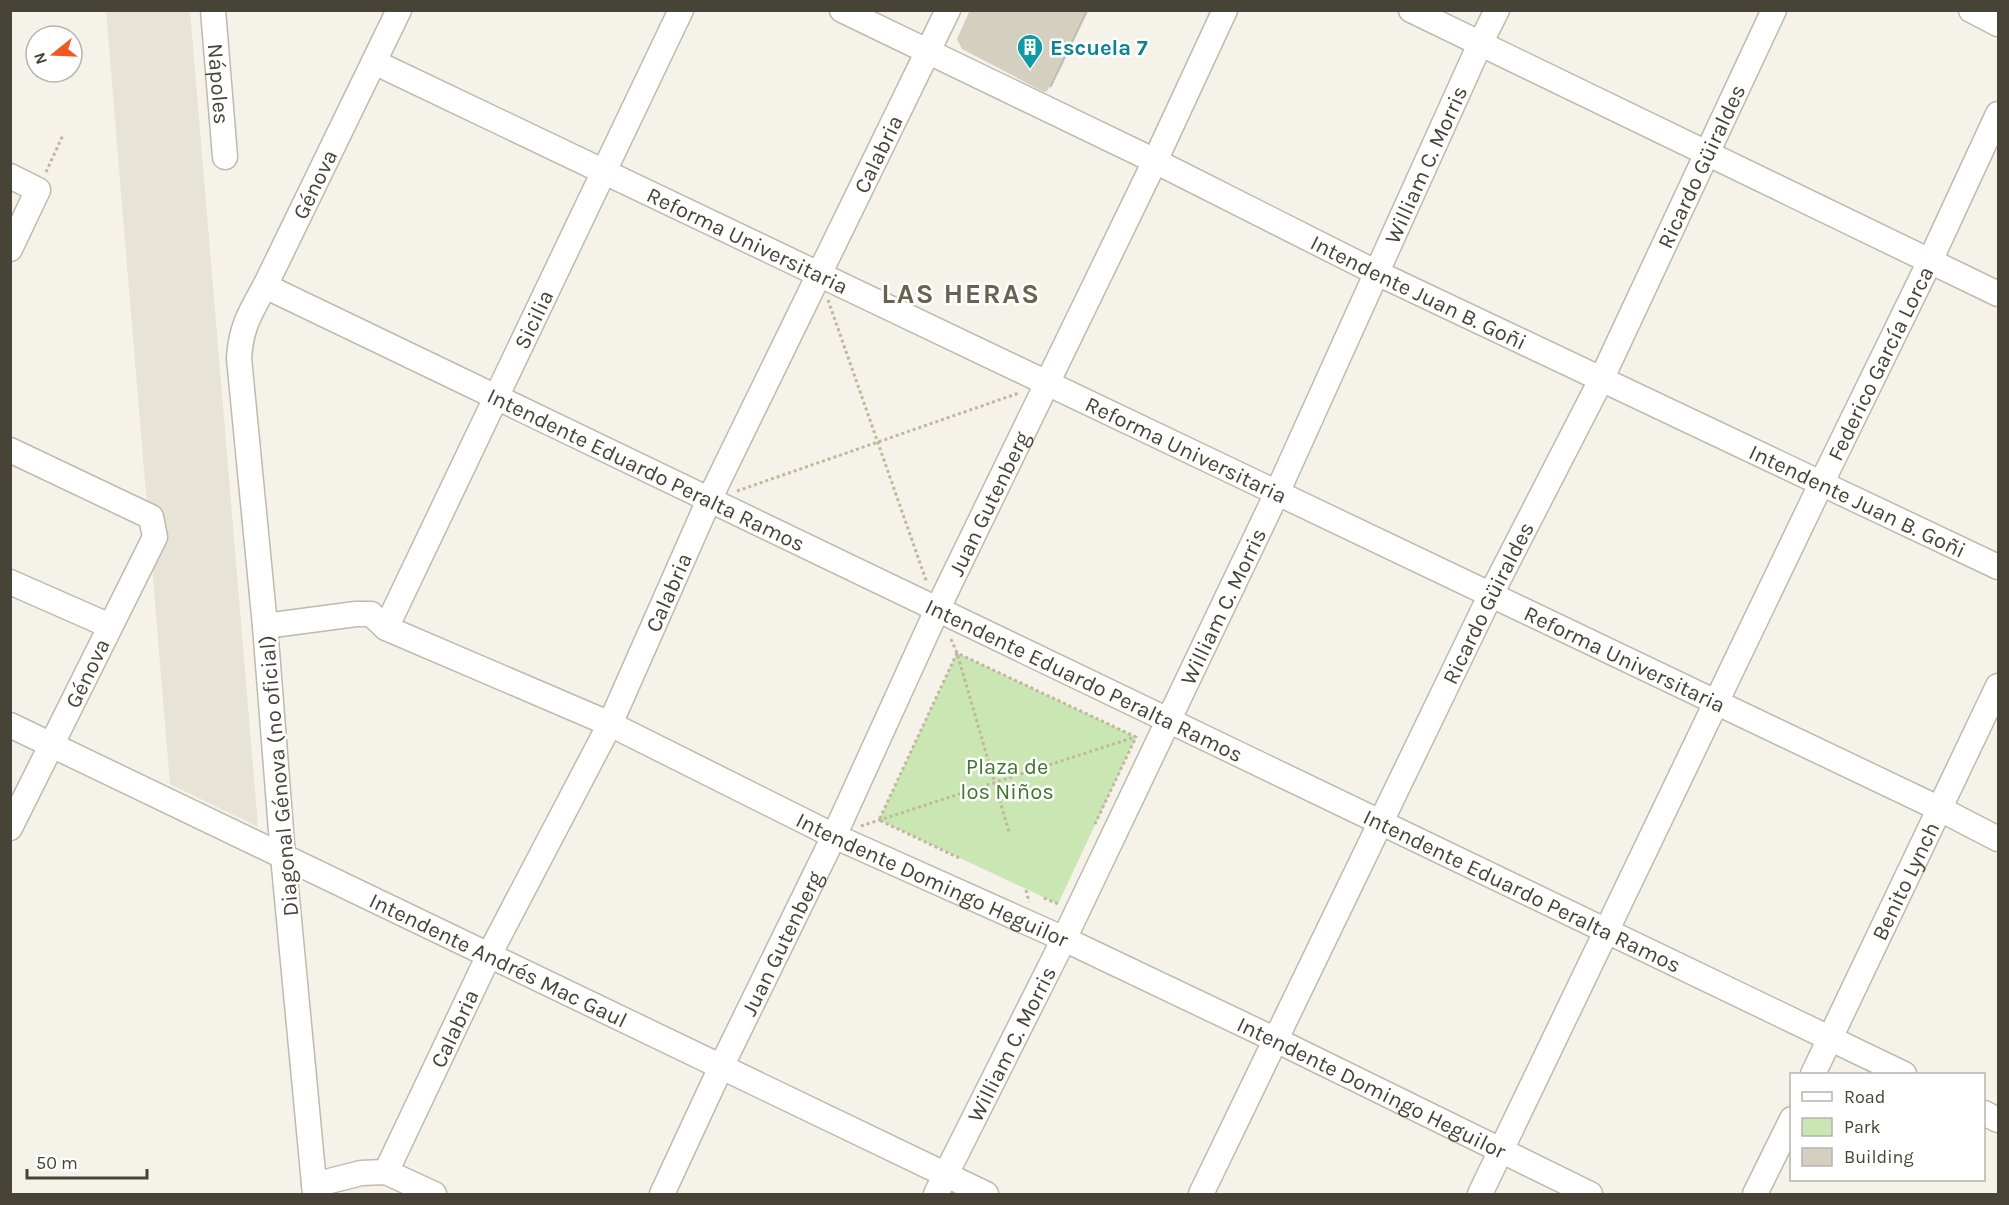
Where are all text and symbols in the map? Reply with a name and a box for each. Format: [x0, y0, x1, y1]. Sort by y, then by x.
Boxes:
north arrow [24, 24, 84, 84]
building icon: Escuela 7 [1015, 32, 1045, 70]
place label: Escuela 7 [1050, 35, 1148, 61]
street label: Nápoles [202, 42, 234, 125]
text: N [29, 50, 51, 67]
street label: Ricardo Güiraldes [1652, 81, 1751, 253]
street label: William C. Morris [1379, 82, 1473, 248]
street label: Calabria [849, 111, 909, 198]
street label: Génova [287, 146, 343, 224]
street label: Reforma Universitaria [642, 182, 852, 300]
street label: Intendente Juan B. Goñi [1306, 230, 1530, 356]
street label: Federico García Lorca [1822, 262, 1939, 465]
district label: LAS HERAS [881, 277, 1041, 310]
street label: Sicilia [509, 286, 559, 354]
street label: Intendente Eduardo Peralta Ramos [483, 383, 809, 558]
street label: Reforma Universitaria [1081, 391, 1291, 509]
street label: Juan Gutenberg [944, 427, 1036, 580]
street label: Intendente Juan B. Goñi [1745, 439, 1970, 564]
street label: Ricardo Güiraldes [1437, 518, 1540, 689]
street label: William C. Morris [1175, 524, 1272, 689]
street label: Calabria [640, 549, 698, 636]
street label: Intendente Eduardo Peralta Ramos [921, 593, 1247, 768]
street label: Reforma Universitaria [1520, 601, 1729, 719]
street label: Diagonal Génova (no oficial) [254, 634, 304, 918]
street label: Génova [60, 635, 116, 712]
park label: Plaza de los Niños [960, 754, 1054, 805]
street label: Intendente Eduardo Peralta Ramos [1359, 804, 1685, 979]
street label: Intendente Domingo Heguilor [792, 807, 1072, 953]
street label: Benito Lynch [1867, 818, 1945, 945]
street label: Juan Gutenberg [736, 866, 829, 1020]
street label: Intendente Andrés Mac Gaul [365, 888, 631, 1034]
street label: William C. Morris [962, 962, 1062, 1126]
street label: Calabria [425, 985, 485, 1072]
street label: Intendente Domingo Heguilor [1233, 1011, 1510, 1165]
legend [1790, 1073, 1985, 1181]
text: Road [1844, 1086, 1885, 1108]
text: Park [1844, 1116, 1881, 1138]
scale bar [27, 1142, 147, 1180]
text: Building [1844, 1146, 1914, 1168]
text: 50 m [36, 1152, 78, 1174]

